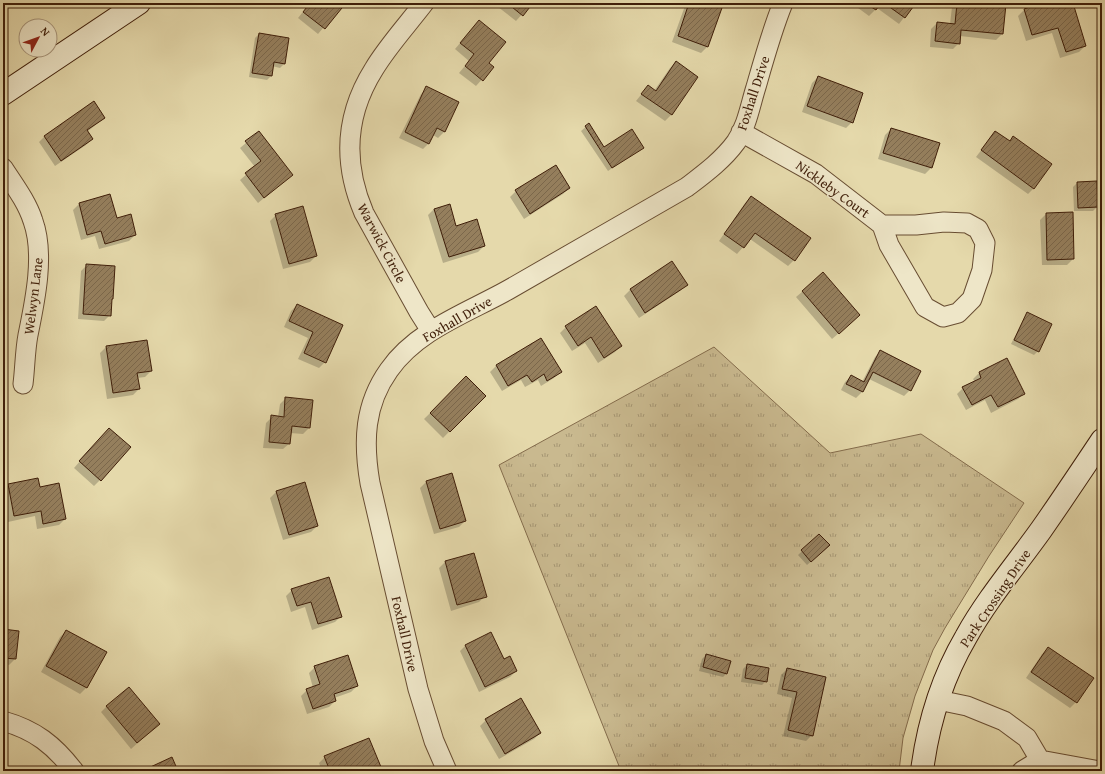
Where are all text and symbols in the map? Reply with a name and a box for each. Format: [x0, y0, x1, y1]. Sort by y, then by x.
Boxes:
north arrow [18, 18, 58, 58]
text: N [37, 23, 54, 40]
street label: Foxhall Drive [732, 53, 775, 133]
street label: Nickleby Court [792, 155, 874, 223]
street label: Warwick Circle [353, 200, 412, 287]
street label: Welwyn Lane [18, 256, 48, 336]
street label: Foxhall Drive [419, 291, 496, 347]
street label: Park Crossing Drive [955, 544, 1036, 651]
street label: Foxhall Drive [387, 594, 424, 674]

